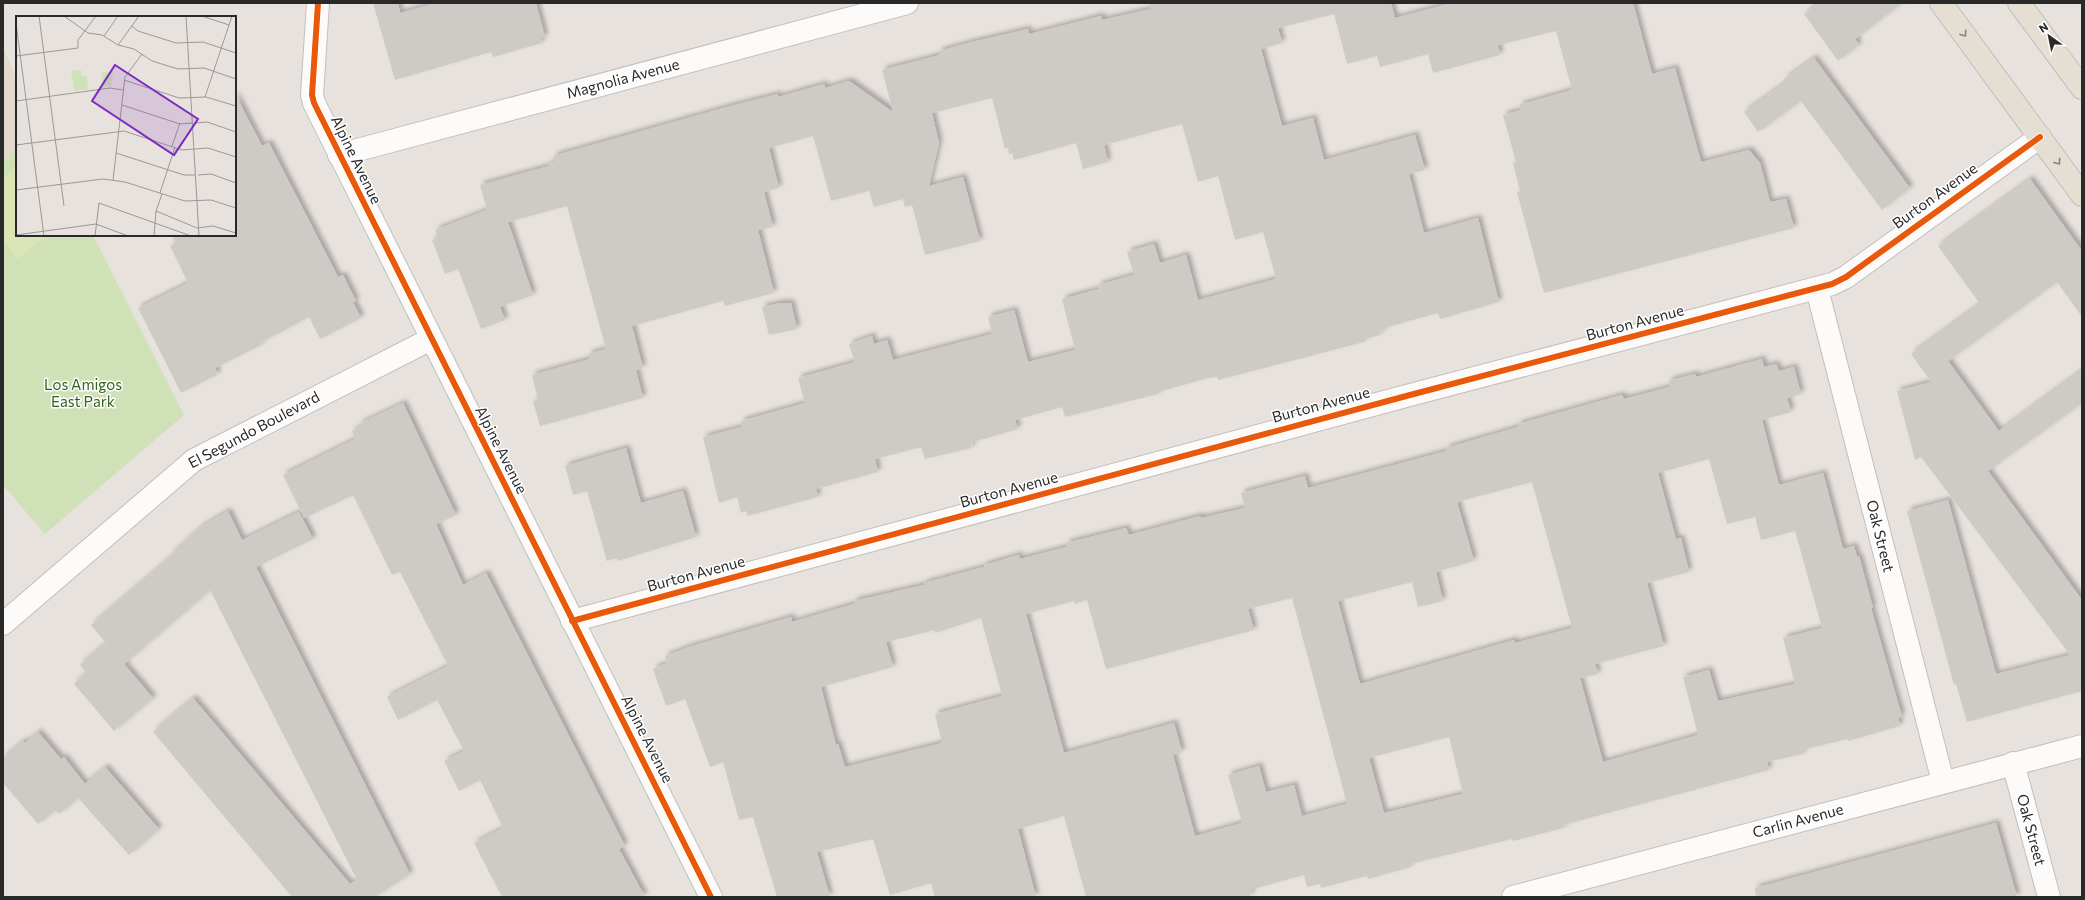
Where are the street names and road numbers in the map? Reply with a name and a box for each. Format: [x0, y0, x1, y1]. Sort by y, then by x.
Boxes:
street label: Magnolia Avenue [564, 54, 681, 102]
street label: Alpine Avenue [328, 112, 386, 207]
street label: Burton Avenue [1888, 158, 1980, 232]
street label: Burton Avenue [1584, 300, 1686, 344]
street label: Burton Avenue [1270, 382, 1372, 426]
street label: El Segundo Boulevard [185, 387, 322, 471]
street label: Alpine Avenue [472, 403, 532, 497]
street label: Burton Avenue [958, 467, 1060, 511]
street label: Oak Street [1863, 498, 1899, 574]
street label: Burton Avenue [645, 551, 747, 595]
street label: Alpine Avenue [618, 692, 678, 786]
street label: Oak Street [2014, 792, 2050, 868]
street label: Carlin Avenue [1750, 799, 1845, 841]

